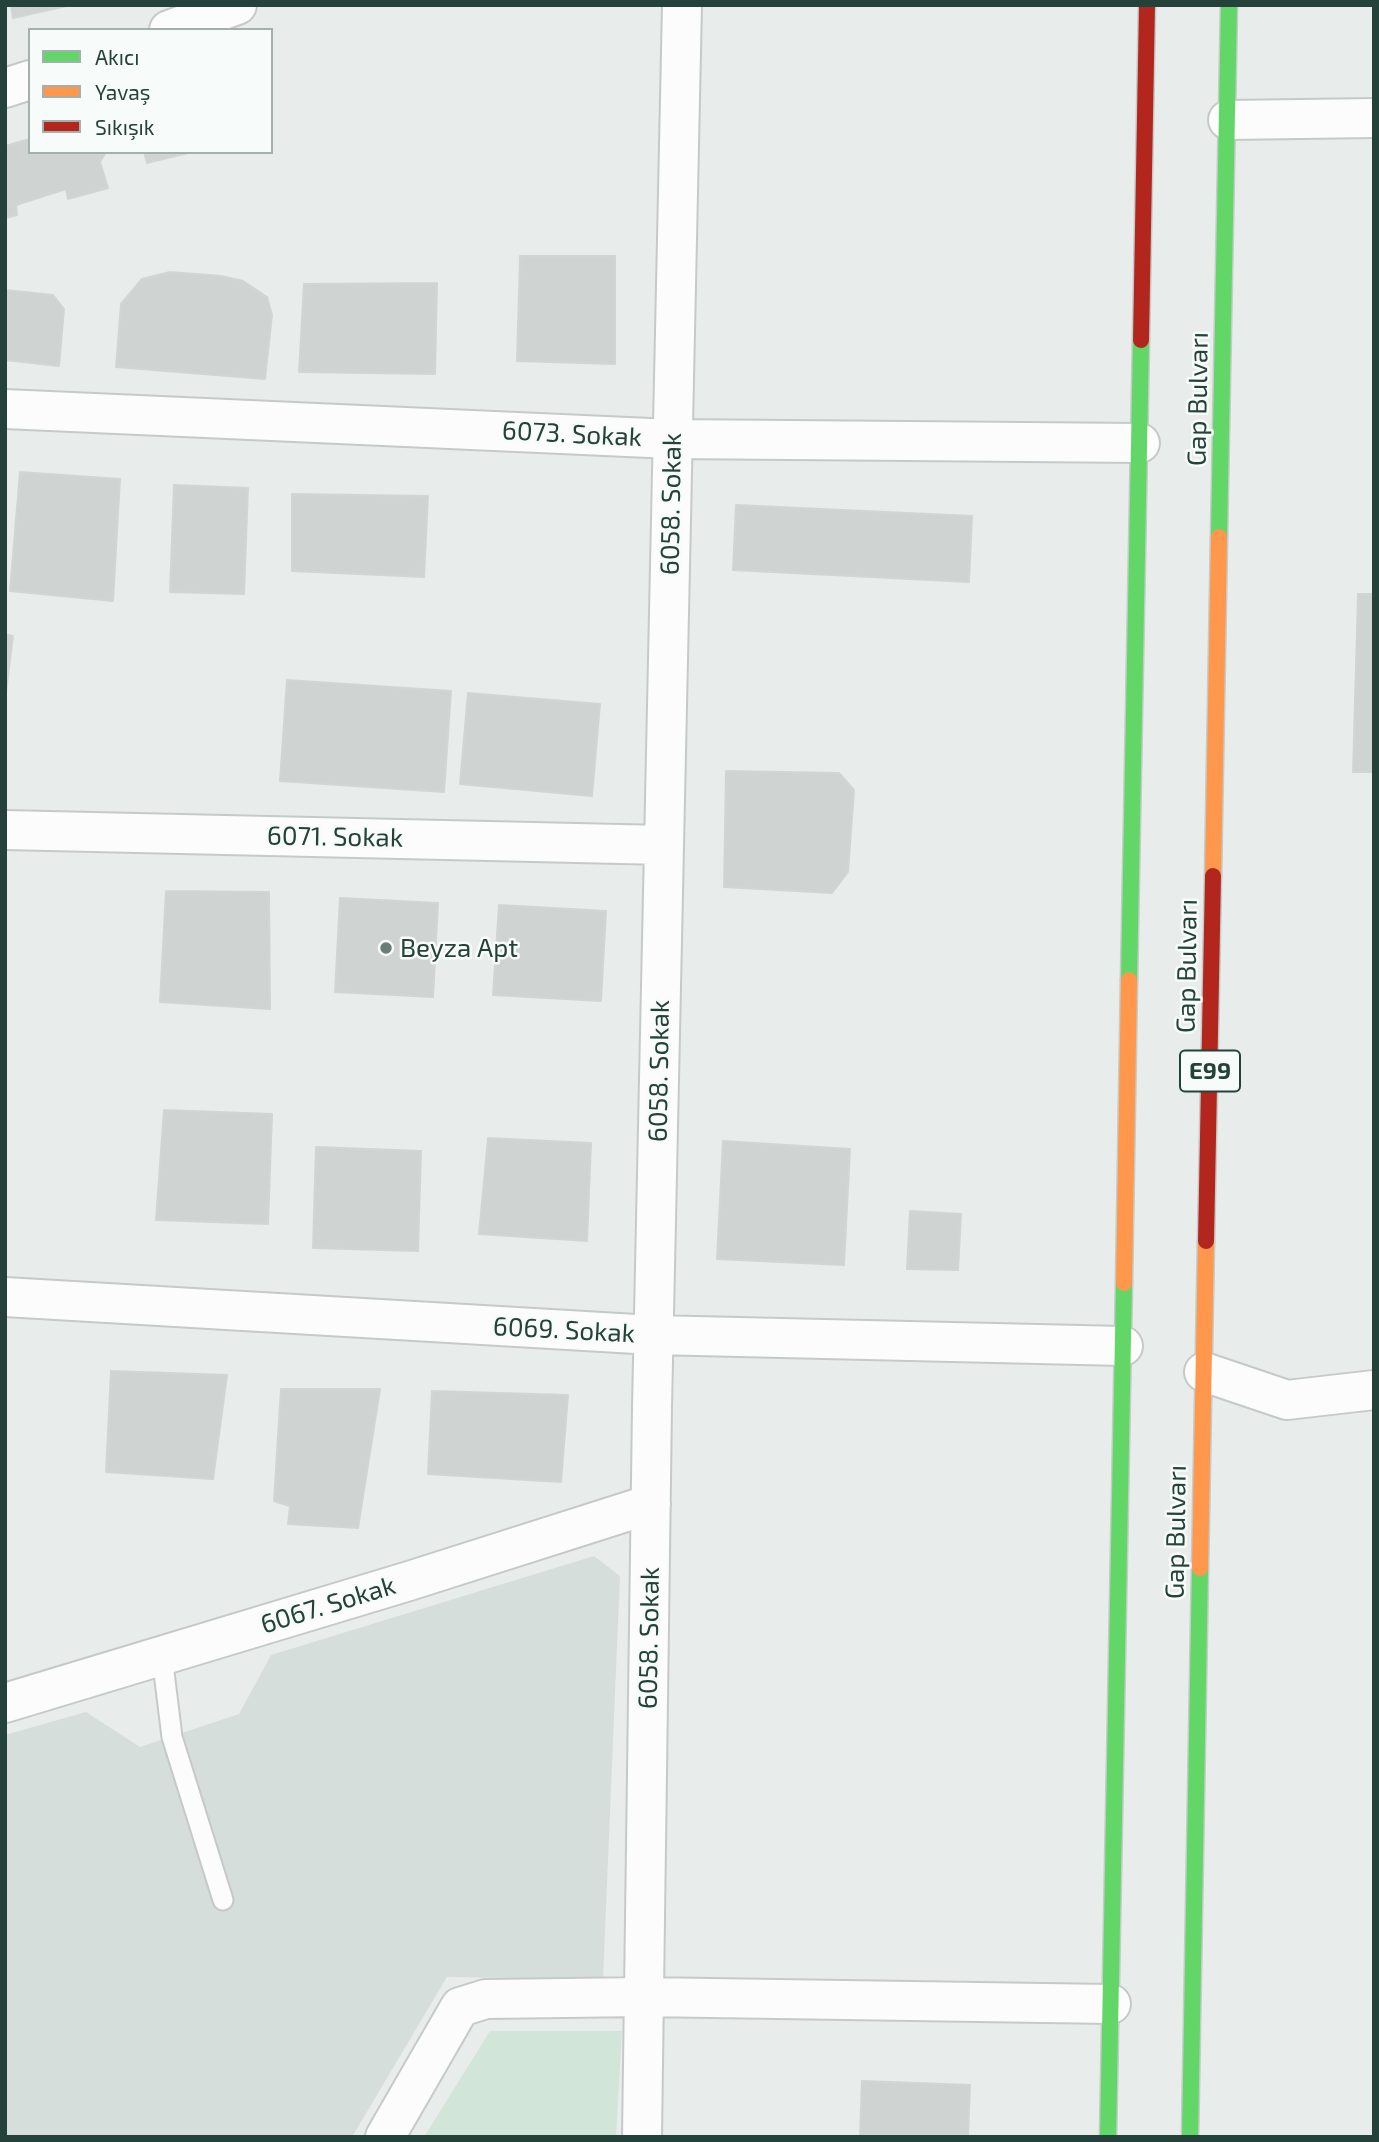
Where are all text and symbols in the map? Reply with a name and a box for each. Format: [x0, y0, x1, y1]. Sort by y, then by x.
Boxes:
legend [28, 28, 273, 154]
text: Akıcı [95, 44, 139, 69]
text: Yavaş [95, 79, 151, 104]
text: Sıkışık [95, 114, 155, 139]
street label: Gap Bulvarı [1181, 332, 1215, 466]
street label: 6073. Sokak [501, 415, 643, 453]
street label: 6058. Sokak [654, 433, 688, 575]
street label: 6071. Sokak [267, 820, 403, 854]
street label: Gap Bulvarı [1170, 899, 1204, 1033]
place label: Beyza Apt [400, 932, 518, 964]
marker: Beyza Apt [378, 940, 394, 956]
street label: 6058. Sokak [642, 1000, 676, 1142]
road number: E99 [1180, 1050, 1240, 1092]
street label: 6069. Sokak [492, 1311, 636, 1349]
street label: Gap Bulvarı [1159, 1465, 1193, 1599]
street label: 6058. Sokak [632, 1567, 666, 1709]
street label: 6067. Sokak [257, 1570, 399, 1640]

